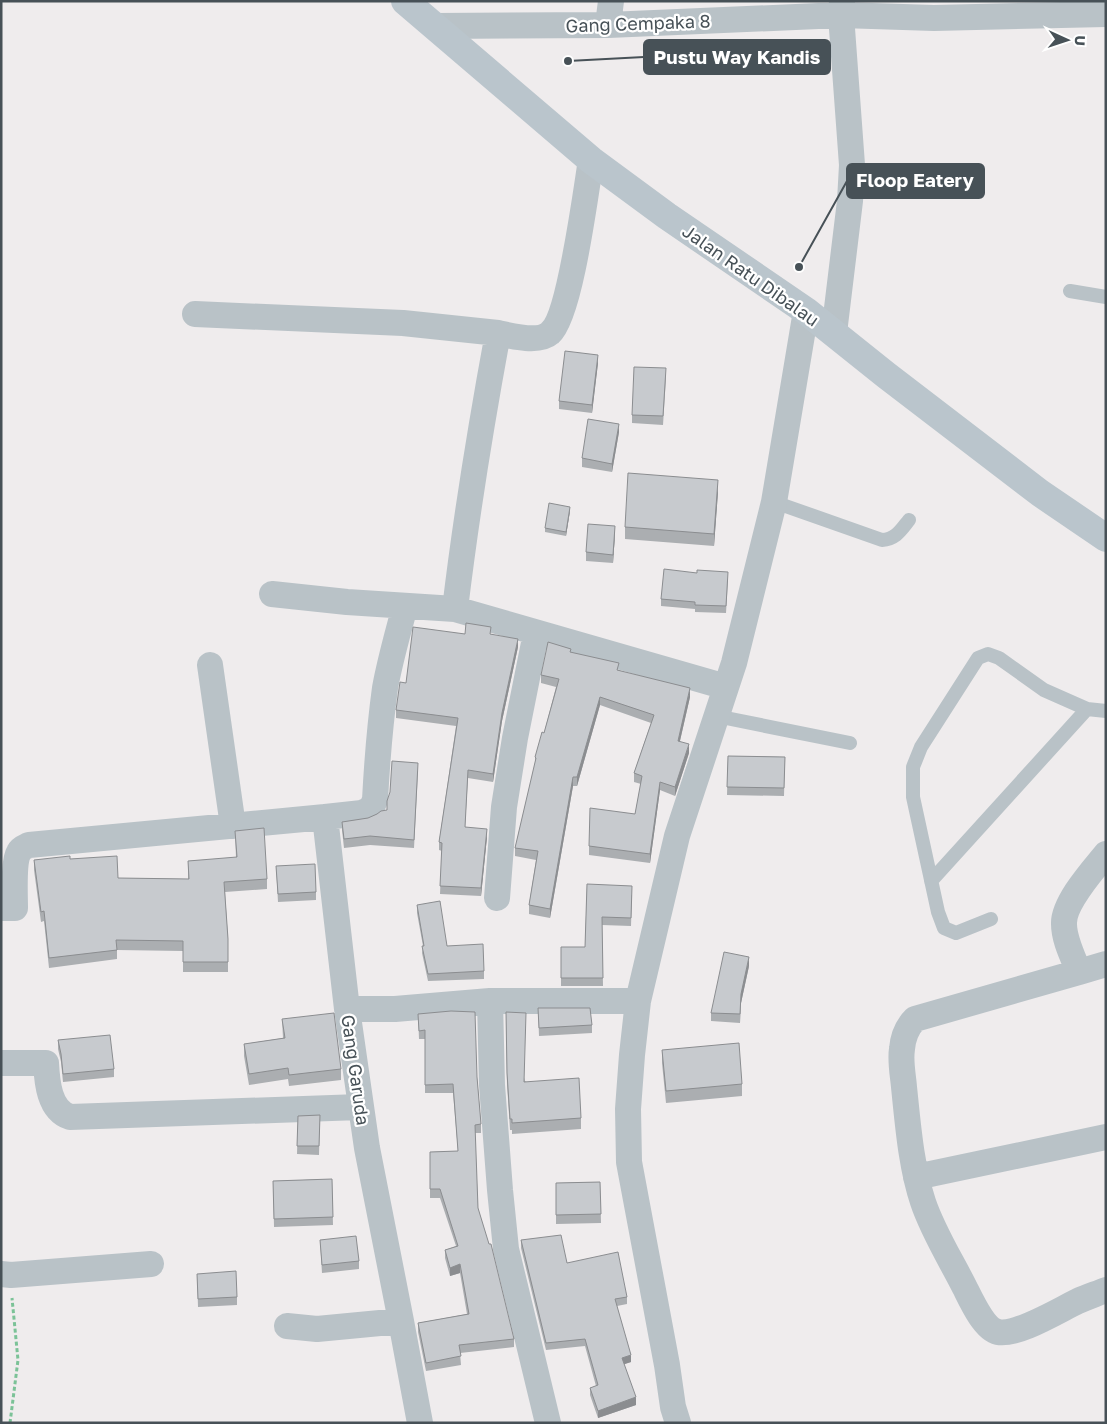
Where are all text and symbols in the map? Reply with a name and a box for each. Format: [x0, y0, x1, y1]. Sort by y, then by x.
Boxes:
street label: Gang Cempaka 8 [565, 9, 711, 37]
north arrow [1042, 15, 1092, 65]
text: U [1072, 35, 1089, 46]
callout: Pustu Way Kandis [644, 40, 830, 74]
text: Pustu Way Kandis [654, 45, 821, 68]
callout: Floop Eatery [847, 164, 984, 198]
text: Floop Eatery [856, 168, 974, 191]
street label: Jalan Ratu Dibalau [678, 220, 824, 330]
street label: Gang Garuda [337, 1013, 375, 1127]

